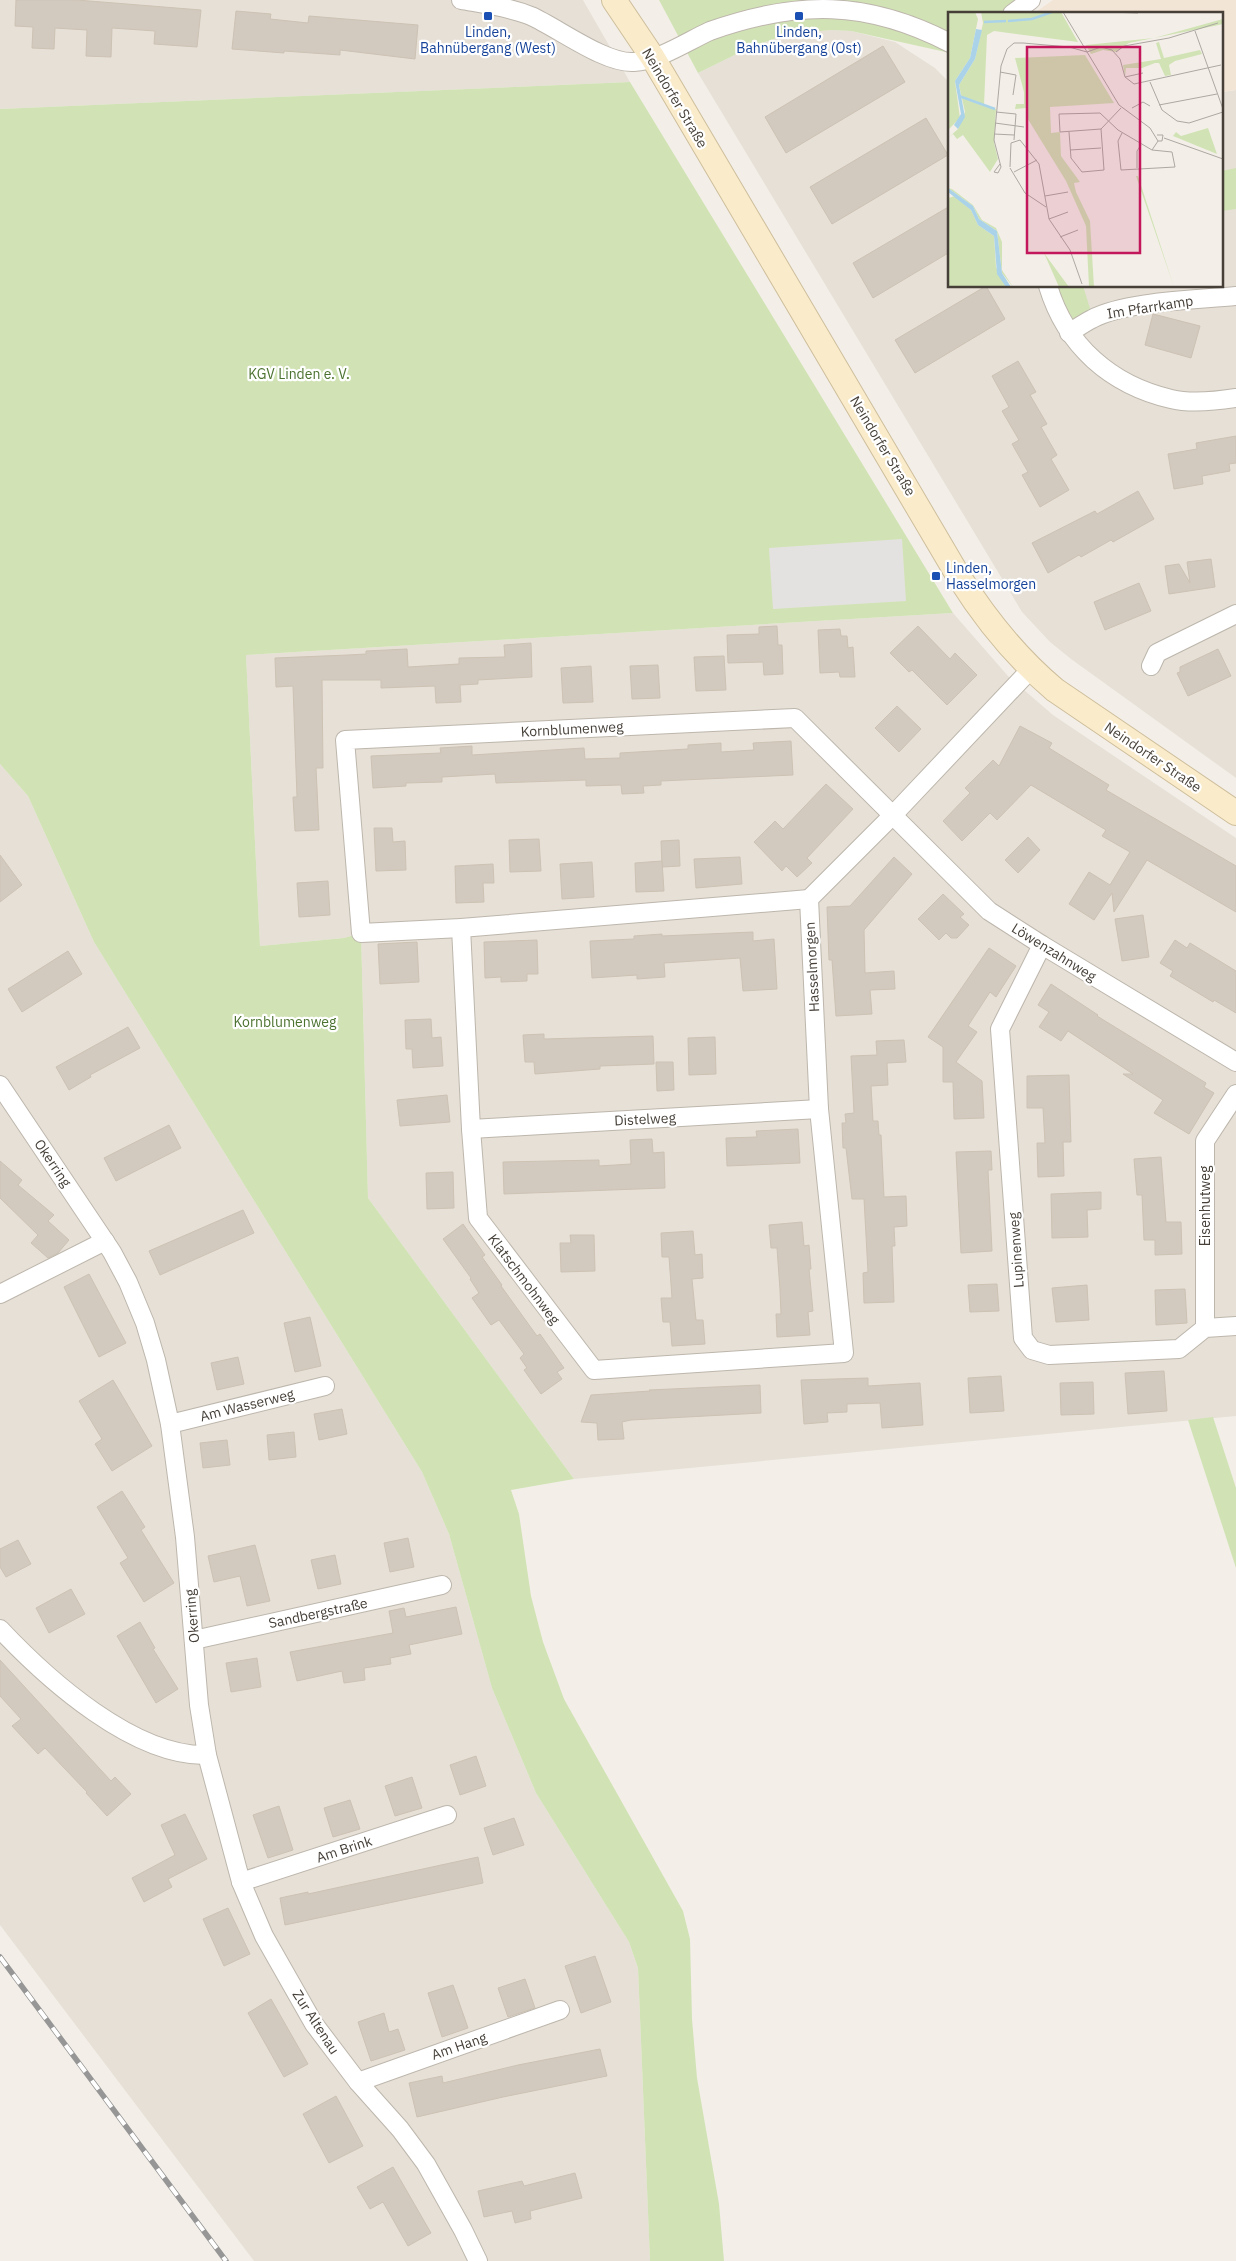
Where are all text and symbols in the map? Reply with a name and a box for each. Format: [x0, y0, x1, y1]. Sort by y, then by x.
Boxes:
marker: Linden, Bahnübergang (West) [482, 10, 494, 22]
marker: Linden, Bahnübergang (Ost) [793, 10, 805, 22]
inset map [948, 12, 1224, 288]
place label: Linden, Bahnübergang (West) [420, 23, 556, 57]
place label: Linden, Bahnübergang (Ost) [736, 23, 862, 57]
street label: Neindorfer Straße [638, 45, 712, 151]
street label: Im Pfarrkamp [1106, 291, 1194, 323]
park label: KGV Linden e. V. [248, 365, 350, 383]
street label: Neindorfer Straße [846, 393, 920, 499]
place label: Linden, Hasselmorgen [946, 559, 1036, 593]
marker: Linden, Hasselmorgen [930, 570, 942, 582]
street label: Kornblumenweg [520, 717, 624, 741]
street label: Neindorfer Straße [1101, 718, 1205, 796]
street label: Löwenzahnweg [1008, 919, 1100, 986]
street label: Hasselmorgen [801, 921, 823, 1013]
park label: Kornblumenweg [234, 1013, 337, 1031]
street label: Distelweg [614, 1108, 677, 1130]
street label: Okerring [30, 1136, 76, 1191]
street label: Eisenhutweg [1196, 1165, 1214, 1246]
street label: Lupinenweg [1004, 1211, 1028, 1288]
street label: Klatschmohnweg [484, 1230, 564, 1328]
street label: Am Wasserweg [198, 1384, 297, 1425]
street label: Okerring [181, 1588, 203, 1644]
street label: Sandbergstraße [267, 1594, 369, 1632]
street label: Am Brink [314, 1831, 375, 1866]
street label: Zur Altenau [289, 1986, 343, 2058]
street label: Am Hang [429, 2028, 490, 2064]

